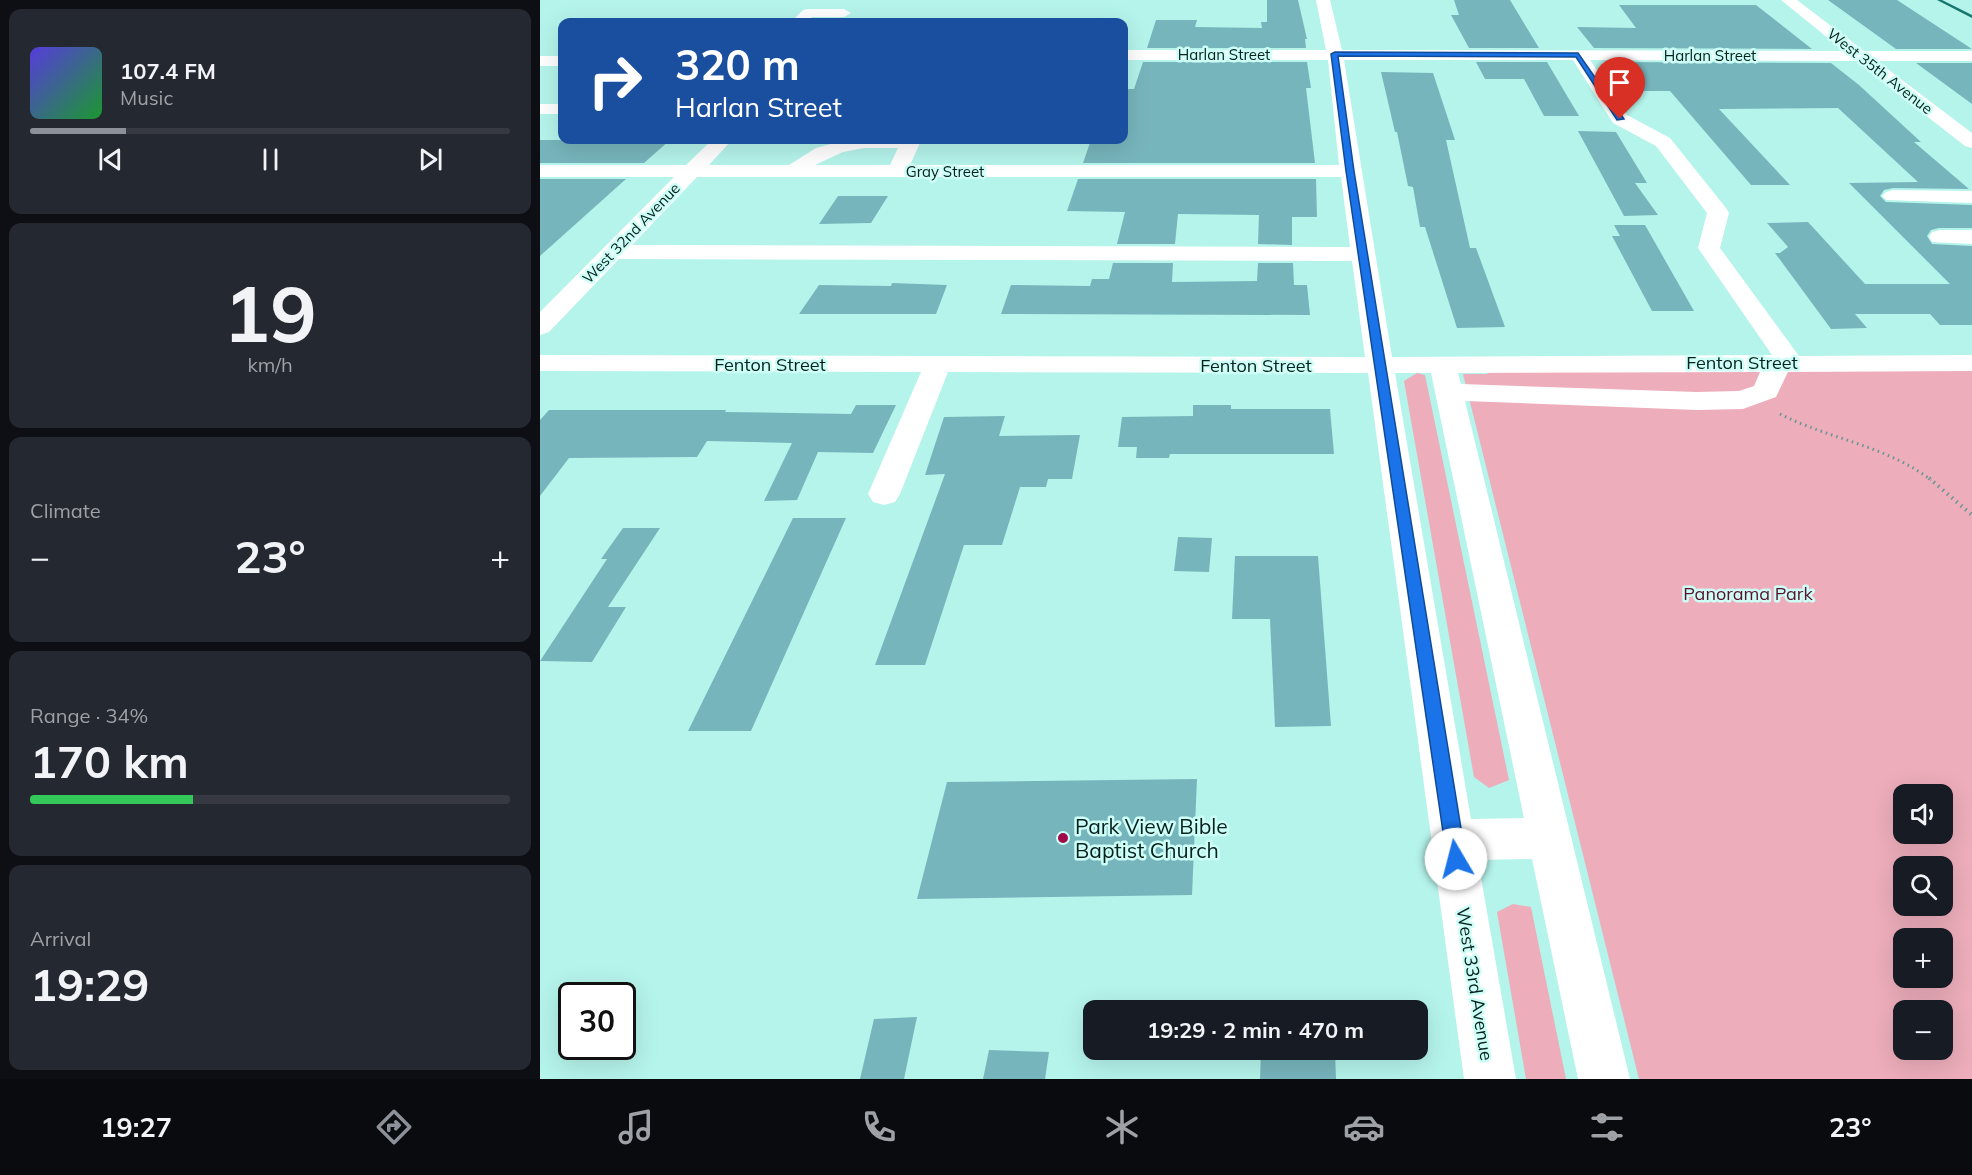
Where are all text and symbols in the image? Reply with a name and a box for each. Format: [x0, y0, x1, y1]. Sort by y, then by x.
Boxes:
street label: West 35th Avenue [1823, 24, 1937, 118]
text: 320 m [675, 38, 800, 91]
icon: right [576, 42, 654, 120]
street label: Harlan Street [1178, 45, 1270, 64]
street label: Harlan Street [1664, 46, 1756, 65]
text: 107.4 FM [120, 57, 216, 85]
pin [1594, 57, 1645, 119]
icon: arrive [1603, 66, 1636, 99]
text: Music [120, 85, 173, 110]
text: Harlan Street [675, 90, 842, 124]
icon: previous [94, 143, 127, 176]
icon: pause [254, 143, 287, 176]
icon: next [414, 143, 447, 176]
street label: Gray Street [906, 162, 984, 181]
street label: West 32nd Avenue [578, 179, 684, 287]
text: 19 [223, 264, 317, 362]
street label: Fenton Street [1686, 351, 1798, 374]
text: km/h [247, 352, 293, 377]
street label: Fenton Street [714, 353, 826, 376]
street label: Fenton Street [1200, 354, 1312, 377]
text: Climate [30, 498, 101, 523]
text: 23° [234, 528, 306, 584]
text: − [30, 536, 50, 577]
text: + [490, 536, 510, 577]
park label: Panorama Park [1683, 582, 1813, 605]
text: Range · 34% [30, 703, 148, 728]
text: 170 km [30, 733, 189, 789]
map controls [1893, 784, 1953, 1060]
button: sound [1893, 784, 1953, 844]
place label: Park View Bible Baptist Church [1075, 813, 1228, 863]
position arrow [1424, 827, 1488, 891]
marker: Park View Bible Baptist Church [1056, 831, 1070, 845]
button: search [1893, 856, 1953, 916]
street label: West 33rd Avenue [1452, 906, 1498, 1062]
text: Arrival [30, 926, 91, 951]
button: + [1893, 928, 1953, 988]
text: 19:29 [30, 956, 149, 1012]
speed limit sign: 30 [558, 982, 636, 1060]
button: − [1893, 1000, 1953, 1060]
text: 19:29 · 2 min · 470 m [1147, 1016, 1364, 1044]
icon: directions [373, 1106, 415, 1148]
icon: music [615, 1106, 657, 1148]
icon: phone [858, 1106, 900, 1148]
icon: climate [1101, 1106, 1143, 1148]
icon: car [1343, 1106, 1385, 1148]
icon: filters [1586, 1106, 1628, 1148]
text: 19:27 [100, 1110, 172, 1144]
text: 23° [1829, 1110, 1872, 1144]

